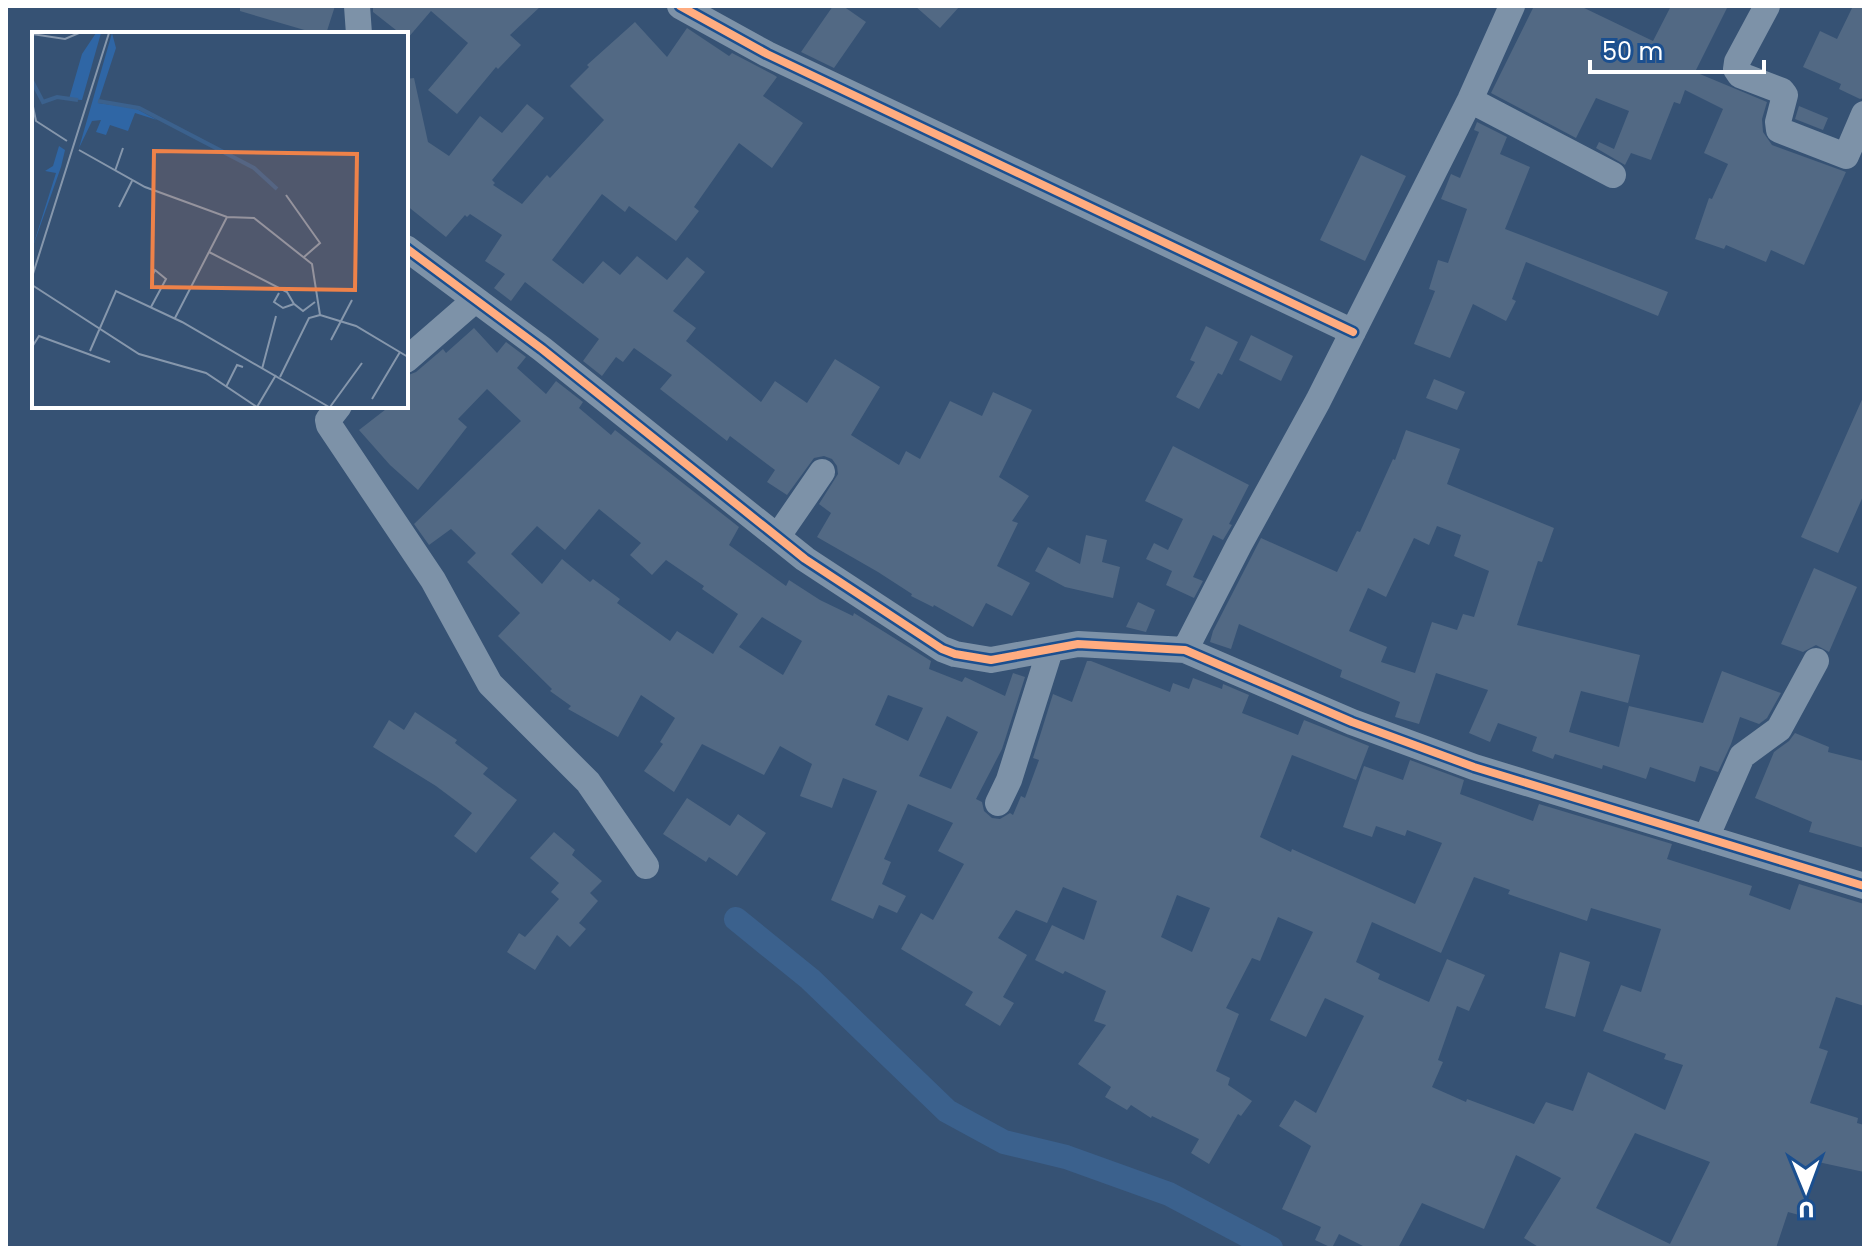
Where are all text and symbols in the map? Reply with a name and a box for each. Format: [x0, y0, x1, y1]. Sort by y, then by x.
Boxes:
scale bar [1590, 24, 1764, 74]
inset map [32, 32, 408, 408]
text: 50 m [1602, 35, 1663, 68]
north arrow [1766, 1150, 1846, 1230]
text: U [1798, 1194, 1814, 1225]

